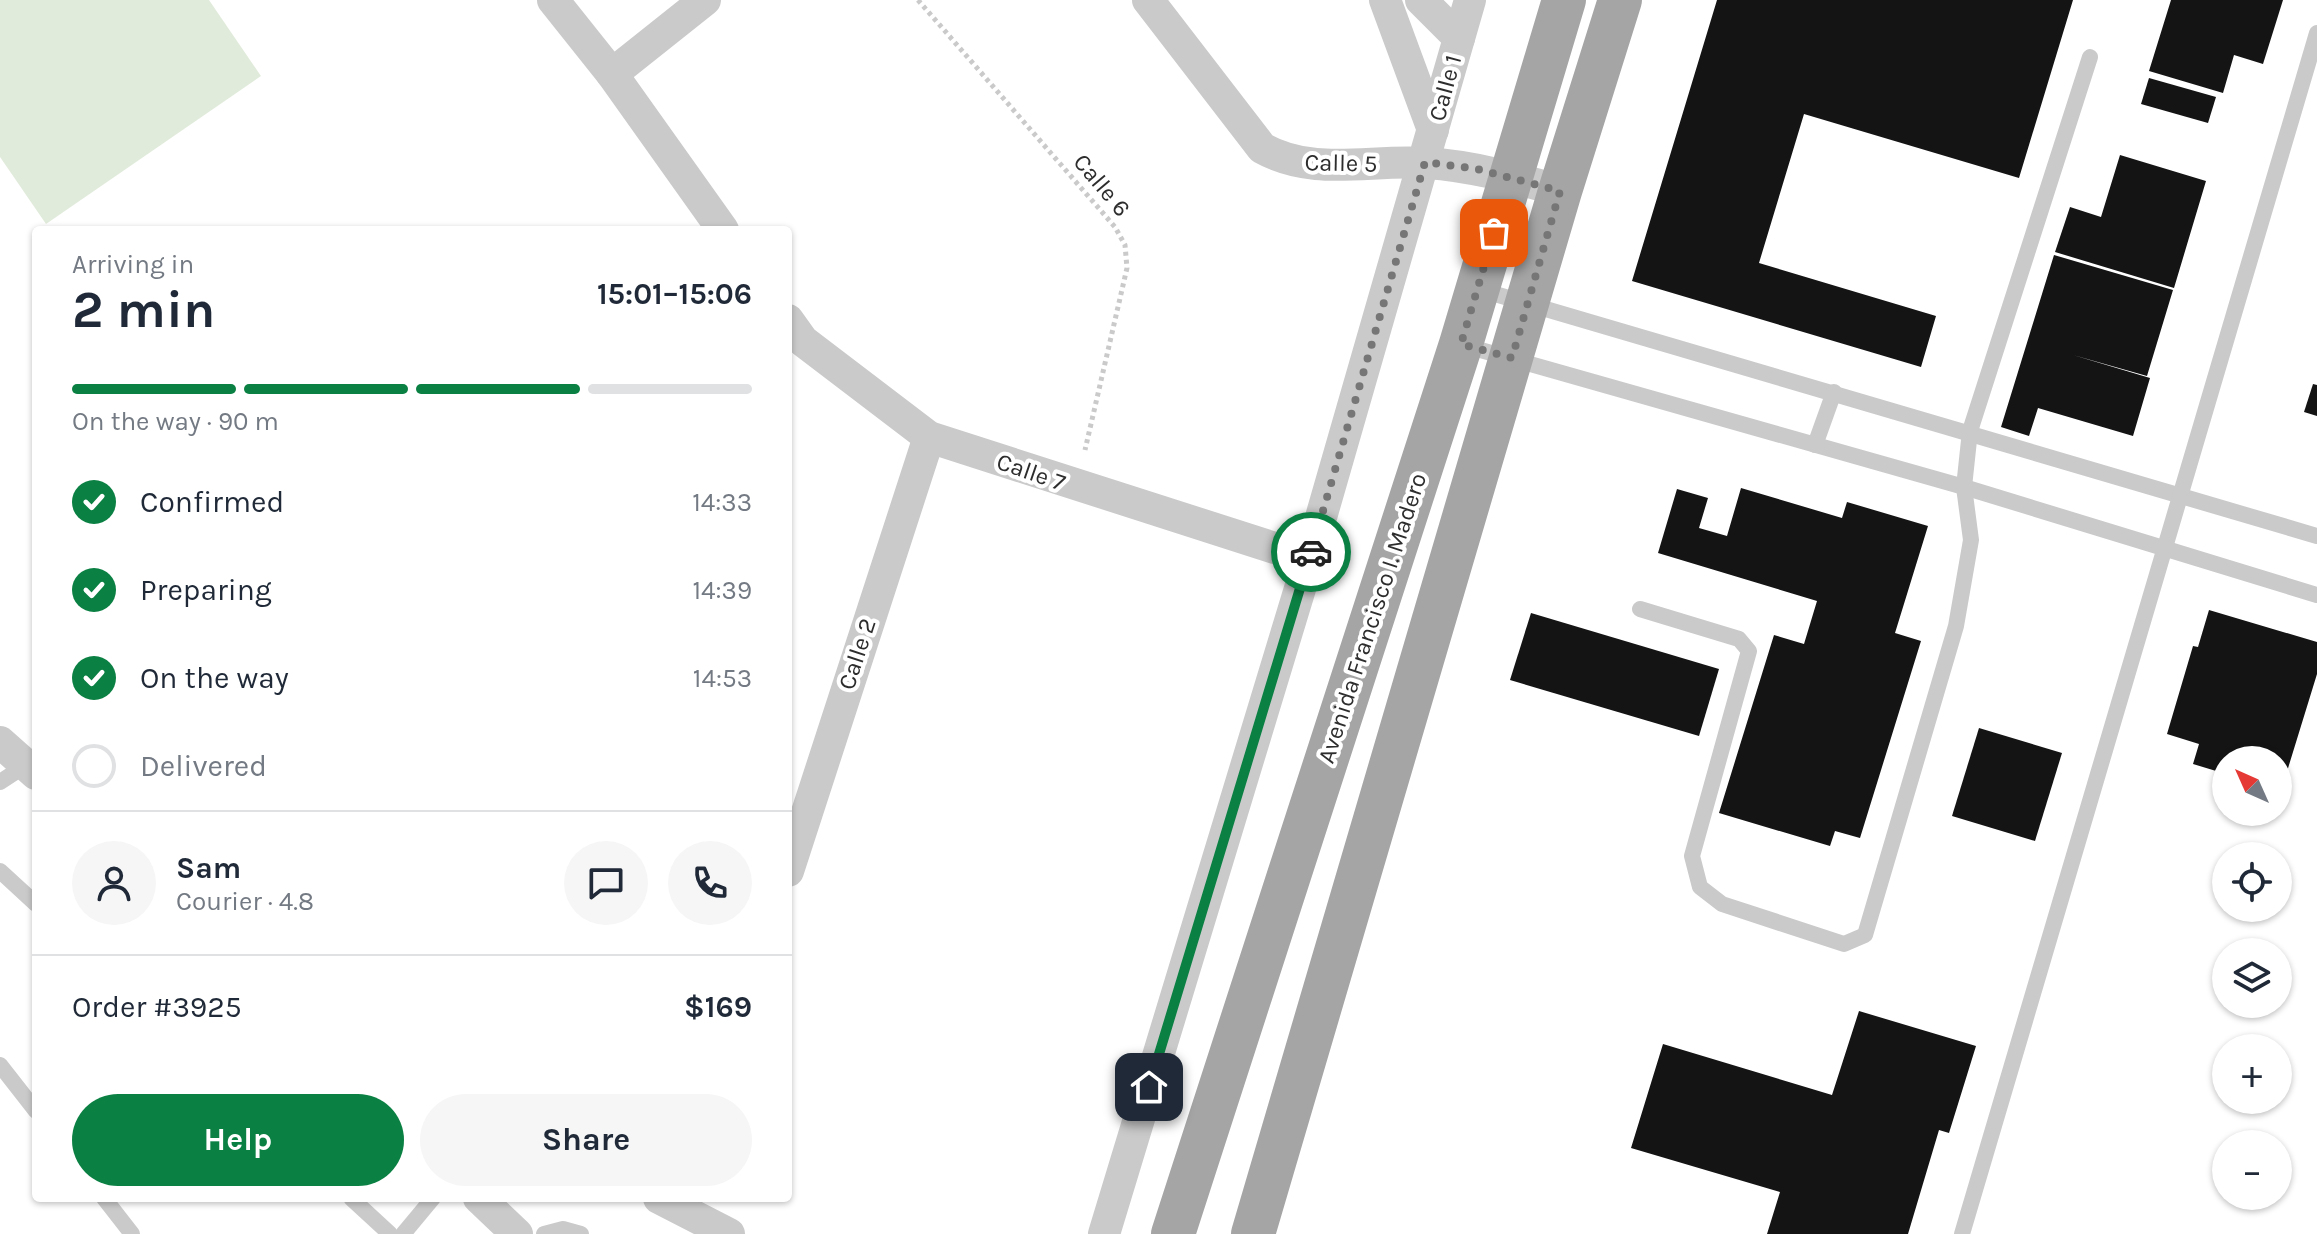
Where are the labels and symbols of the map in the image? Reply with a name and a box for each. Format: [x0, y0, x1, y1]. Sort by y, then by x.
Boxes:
street label: Calle 1 [1423, 52, 1467, 124]
street label: Calle 6 [1068, 148, 1136, 222]
street label: Calle 5 [1304, 148, 1378, 178]
pin [1460, 199, 1528, 267]
street label: Calle 7 [993, 447, 1069, 497]
street label: Avenida Francisco I. Madero [1312, 469, 1432, 767]
courier [1271, 512, 1351, 592]
street label: Calle 2 [832, 615, 882, 693]
north arrow [2212, 746, 2292, 826]
pin [1115, 1053, 1183, 1121]

